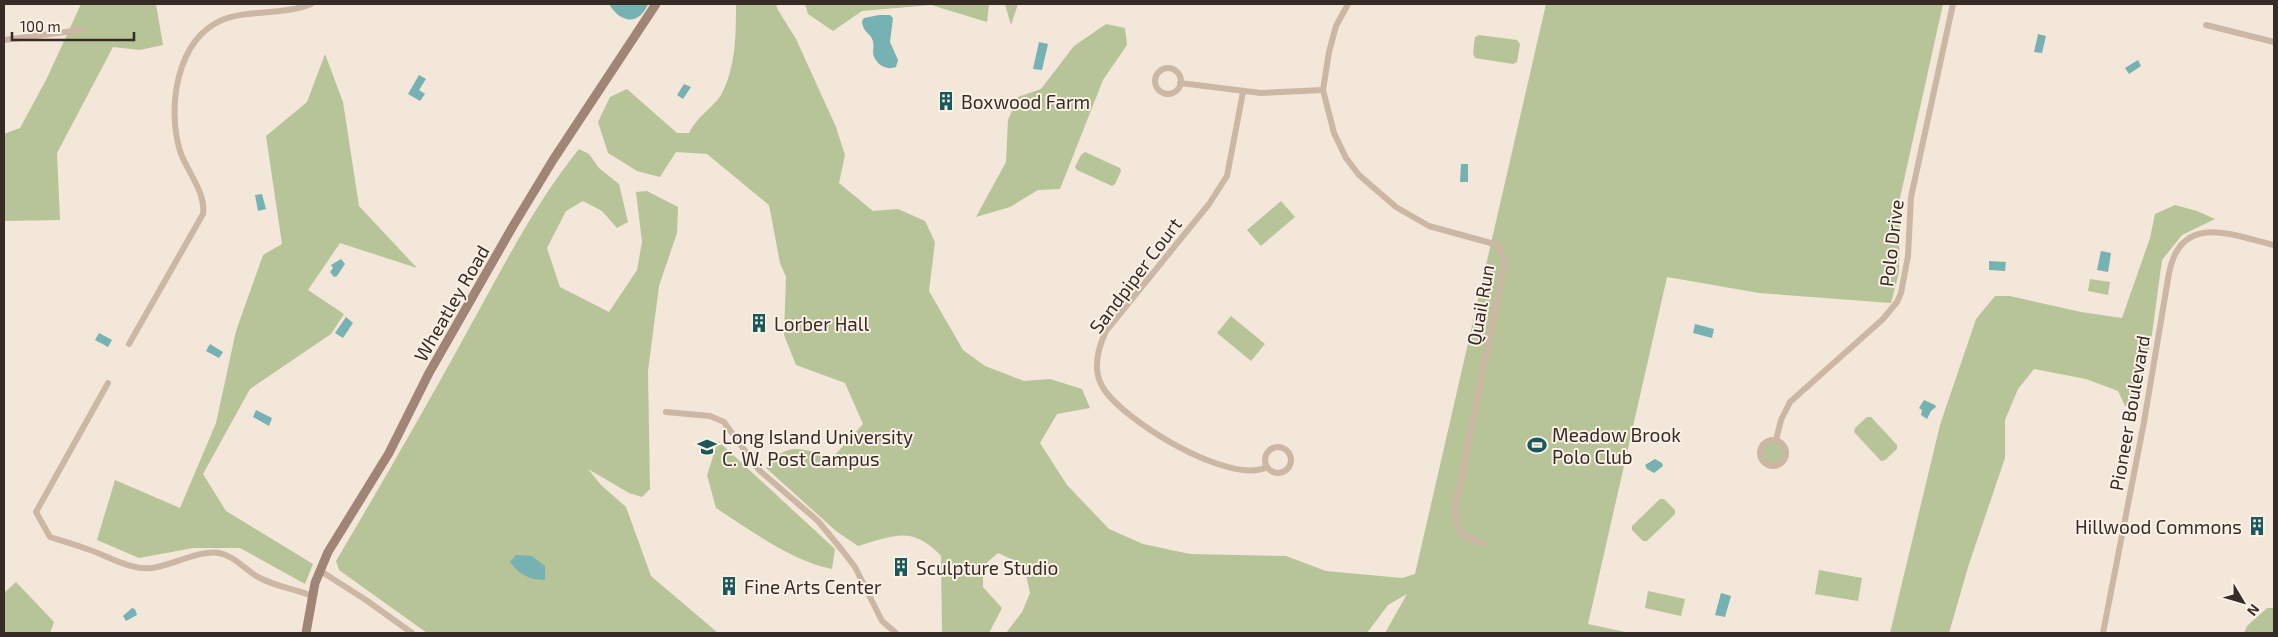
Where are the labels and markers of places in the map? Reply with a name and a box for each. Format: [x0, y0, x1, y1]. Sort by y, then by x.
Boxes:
building icon: Boxwood Farm [935, 90, 957, 112]
place label: Boxwood Farm [961, 90, 1090, 113]
building icon: Lorber Hall [748, 312, 770, 334]
place label: Lorber Hall [774, 312, 869, 335]
place label: Meadow Brook Polo Club [1552, 423, 1681, 468]
place label: Long Island University C. W. Post Campus [722, 425, 913, 470]
sports icon: Meadow Brook Polo Club [1526, 434, 1548, 456]
school or university icon: Long Island University C. W. Post Campus [696, 436, 718, 458]
place label: Hillwood Commons [2075, 515, 2242, 538]
building icon: Hillwood Commons [2246, 515, 2268, 537]
building icon: Sculpture Studio [890, 556, 912, 578]
place label: Sculpture Studio [916, 556, 1058, 579]
building icon: Fine Arts Center [718, 575, 740, 597]
place label: Fine Arts Center [744, 575, 882, 598]

